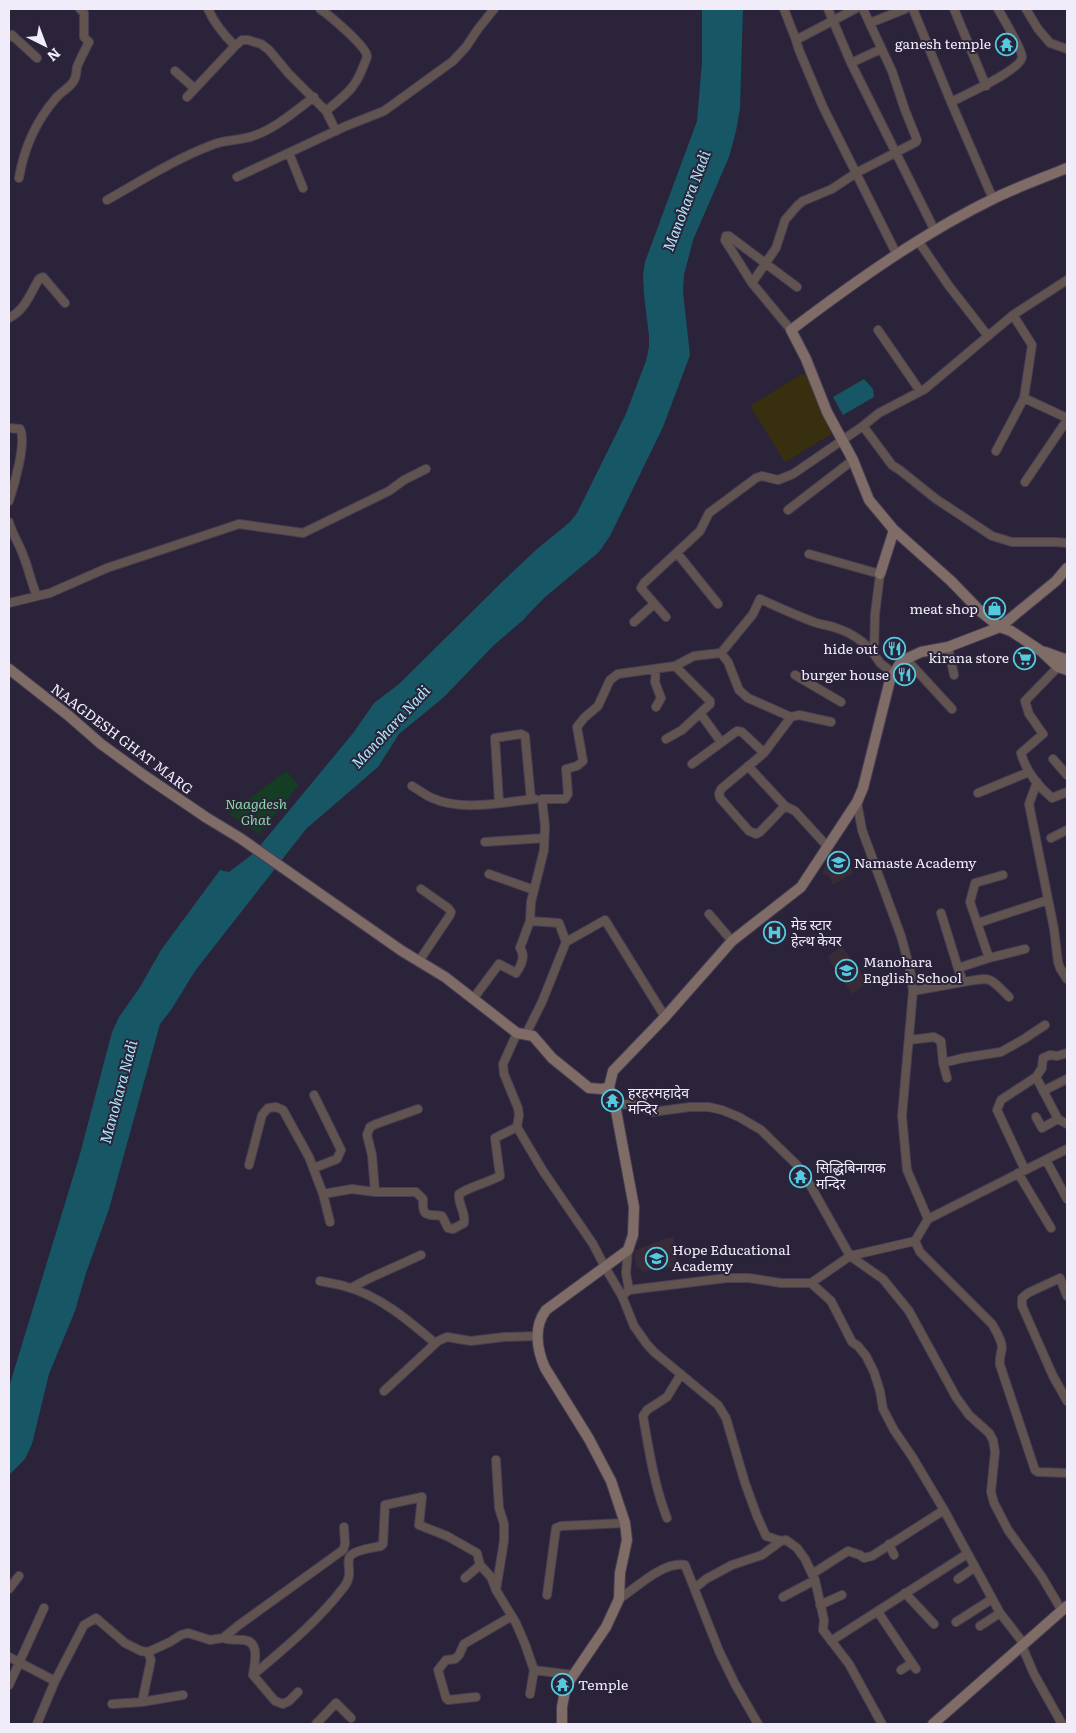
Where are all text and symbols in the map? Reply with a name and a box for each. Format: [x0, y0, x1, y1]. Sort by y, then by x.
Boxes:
north arrow [20, 20, 70, 70]
temple icon: ganesh temple [995, 32, 1019, 56]
place label: ganesh temple [895, 33, 991, 53]
text: N [43, 44, 65, 67]
water label: Manohara Nadi [656, 146, 716, 254]
shop icon: meat shop [982, 597, 1006, 621]
place label: meat shop [909, 598, 978, 618]
restaurant icon: hide out [882, 637, 906, 661]
place label: hide out [823, 638, 878, 658]
supermarket icon: kirana store [1013, 646, 1037, 670]
place label: kirana store [929, 647, 1009, 667]
restaurant icon: burger house [893, 663, 917, 687]
place label: burger house [801, 664, 889, 684]
street label: NAAGDESH GHAT MARG [47, 678, 198, 799]
water label: Manohara Nadi [345, 679, 435, 773]
park label: Naagdesh Ghat [225, 793, 288, 829]
school or university icon: Namaste Academy [826, 851, 850, 875]
place label: Namaste Academy [854, 852, 977, 872]
place label: मेड स्टार हेल्थ केयर [791, 914, 842, 950]
hospital icon: मेड स्टार हेल्थ केयर [763, 921, 787, 945]
place label: Manohara English School [863, 951, 962, 987]
school or university icon: Manohara English School [835, 958, 859, 982]
water label: Manohara Nadi [93, 1037, 143, 1146]
place label: हरहरमहादेव मन्दिर [628, 1082, 689, 1118]
temple icon: हरहरमहादेव मन्दिर [600, 1089, 624, 1113]
place label: सिद्धिबिनायक मन्दिर [816, 1157, 886, 1193]
temple icon: सिद्धिबिनायक मन्दिर [788, 1164, 812, 1188]
place label: Hope Educational Academy [672, 1239, 791, 1275]
school or university icon: Hope Educational Academy [644, 1246, 668, 1270]
temple icon: Temple [550, 1673, 574, 1697]
place label: Temple [578, 1674, 628, 1694]

